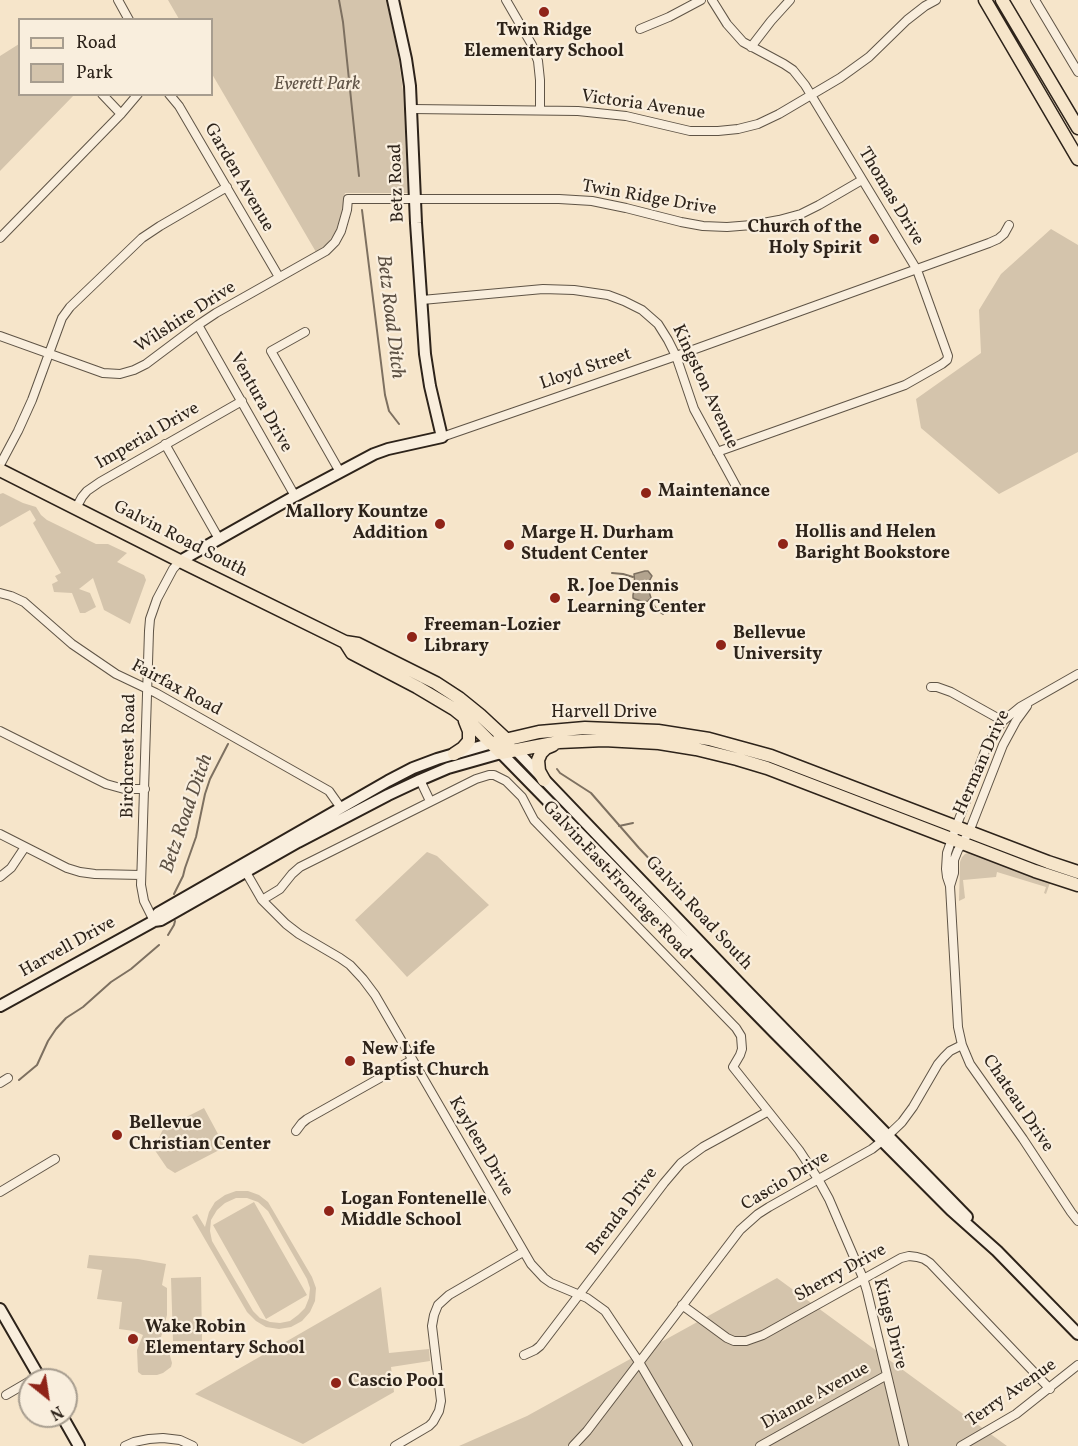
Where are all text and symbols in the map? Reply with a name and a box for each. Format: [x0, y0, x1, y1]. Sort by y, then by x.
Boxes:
marker: Twin Ridge Elementary School [537, 5, 551, 19]
legend [18, 18, 213, 96]
place label: Twin Ridge Elementary School [464, 21, 624, 63]
text: Road [76, 31, 117, 56]
text: Park [76, 61, 113, 86]
park label: Everett Park [274, 75, 360, 97]
street label: Victoria Avenue [580, 87, 706, 125]
street label: Garden Avenue [198, 120, 278, 236]
street label: Betz Road [386, 143, 410, 223]
street label: Thomas Drive [852, 144, 928, 250]
street label: Twin Ridge Drive [580, 177, 718, 221]
place label: Church of the Holy Spirit [748, 218, 862, 260]
marker: Church of the Holy Spirit [867, 232, 881, 246]
water label: Betz Road Ditch [369, 254, 409, 380]
street label: Wilshire Drive [132, 277, 240, 359]
street label: Kingston Avenue [666, 322, 742, 452]
street label: Lloyd Street [537, 344, 635, 396]
street label: Ventura Drive [224, 349, 296, 457]
street label: Imperial Drive [92, 399, 204, 475]
place label: Maintenance [658, 482, 770, 504]
marker: Maintenance [639, 486, 653, 500]
street label: Galvin Road South [109, 497, 251, 583]
place label: Mallory Kountze Addition [286, 503, 428, 546]
marker: Mallory Kountze Addition [433, 517, 447, 531]
place label: Hollis and Helen Baright Bookstore [795, 523, 950, 566]
place label: Marge H. Durham Student Center [521, 524, 674, 566]
marker: Hollis and Helen Baright Bookstore [776, 537, 790, 551]
marker: Marge H. Durham Student Center [502, 538, 516, 552]
place label: R. Joe Dennis Learning Center [567, 577, 706, 620]
marker: R. Joe Dennis Learning Center [548, 591, 562, 605]
place label: Freeman-Lozier Library [424, 616, 561, 658]
place label: Bellevue University [733, 624, 822, 666]
marker: Freeman-Lozier Library [405, 630, 419, 644]
marker: Bellevue University [714, 638, 728, 652]
street label: Fairfax Road [127, 656, 225, 722]
street label: Birchcrest Road [118, 693, 142, 819]
street label: Harvell Drive [551, 703, 657, 725]
street label: Herman Drive [950, 707, 1016, 819]
water label: Betz Road Ditch [156, 751, 220, 877]
street label: Galvin East Frontage Road [537, 797, 695, 965]
street label: Galvin Road South [640, 853, 756, 975]
street label: Harvell Drive [16, 913, 120, 983]
place label: New Life Baptist Church [362, 1040, 489, 1082]
street label: Chateau Drive [977, 1051, 1057, 1157]
marker: New Life Baptist Church [343, 1054, 357, 1068]
street label: Kayleen Drive [443, 1093, 517, 1201]
place label: Bellevue Christian Center [129, 1114, 271, 1156]
marker: Bellevue Christian Center [110, 1128, 124, 1142]
street label: Cascio Drive [738, 1147, 834, 1217]
street label: Brenda Drive [583, 1164, 663, 1260]
place label: Logan Fontenelle Middle School [341, 1190, 487, 1232]
marker: Logan Fontenelle Middle School [322, 1204, 336, 1218]
street label: Sherry Drive [791, 1240, 891, 1308]
street label: Kings Drive [867, 1276, 911, 1372]
place label: Wake Robin Elementary School [145, 1318, 305, 1360]
marker: Wake Robin Elementary School [126, 1332, 140, 1346]
street label: Terry Avenue [963, 1355, 1061, 1433]
street label: Dianne Avenue [758, 1358, 874, 1436]
north arrow [18, 1368, 78, 1428]
place label: Cascio Pool [348, 1372, 444, 1394]
marker: Cascio Pool [329, 1376, 343, 1390]
text: N [45, 1399, 67, 1424]

